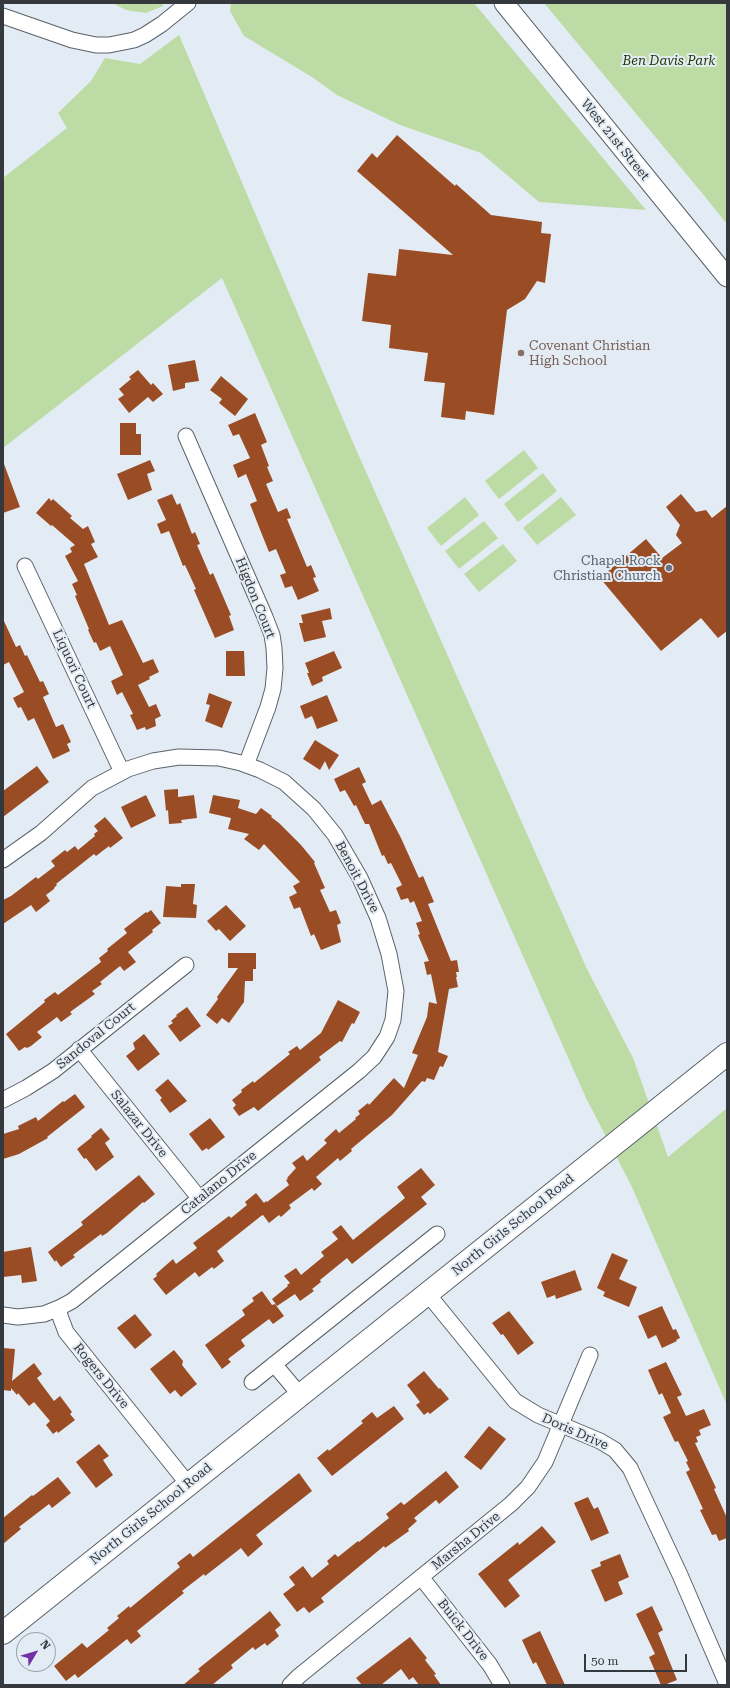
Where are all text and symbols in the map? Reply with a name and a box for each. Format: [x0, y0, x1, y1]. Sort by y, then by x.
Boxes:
park label: Ben Davis Park [623, 53, 715, 69]
street label: West 21st Street [577, 96, 653, 184]
place label: Covenant Christian High School [529, 338, 650, 369]
marker: Covenant Christian High School [516, 348, 526, 358]
place label: Chapel Rock Christian Church [553, 553, 661, 584]
street label: Higdon Court [232, 555, 278, 641]
marker: Chapel Rock Christian Church [664, 563, 674, 573]
street label: Liquori Court [49, 627, 99, 711]
street label: Benoit Drive [332, 839, 382, 915]
street label: Sandoval Court [53, 999, 139, 1073]
street label: Salazar Drive [107, 1087, 171, 1161]
street label: Catalano Drive [178, 1148, 260, 1218]
street label: North Girls School Road [449, 1171, 577, 1279]
street label: Rogers Drive [70, 1340, 132, 1412]
street label: Doris Drive [539, 1410, 611, 1454]
street label: North Girls School Road [87, 1460, 215, 1568]
street label: Marsha Drive [429, 1509, 503, 1573]
street label: Buick Drive [434, 1596, 492, 1664]
north arrow [16, 1632, 56, 1672]
text: N [37, 1638, 53, 1652]
scale bar [586, 1646, 689, 1672]
text: 50 m [591, 1654, 618, 1668]

